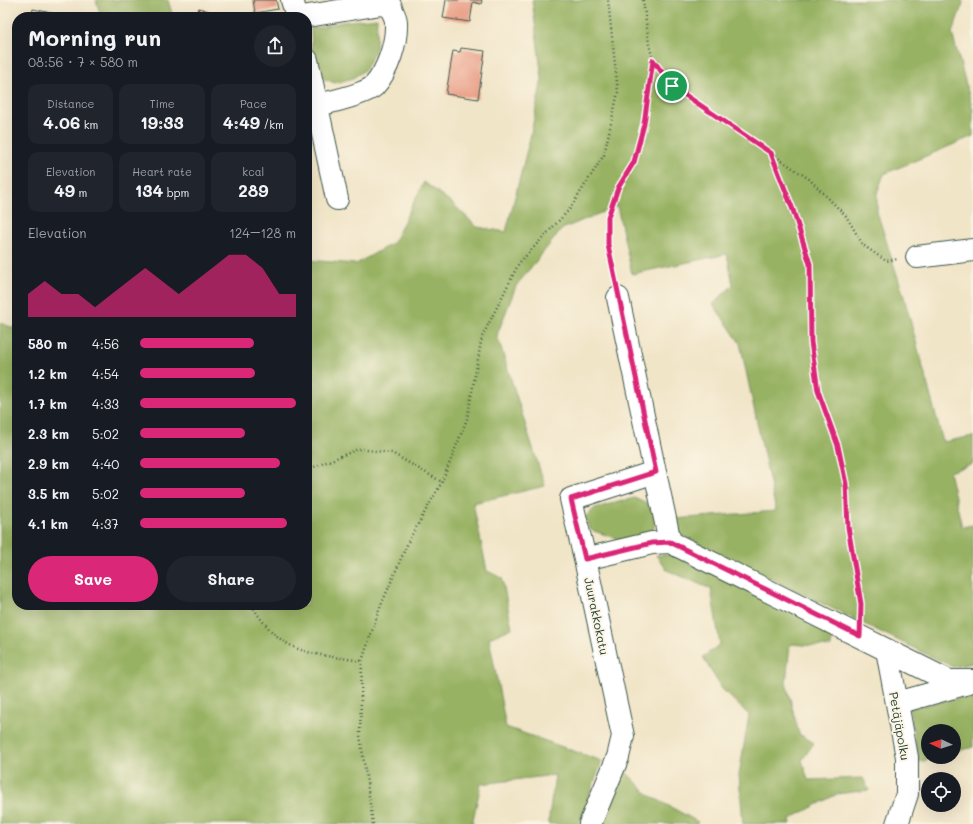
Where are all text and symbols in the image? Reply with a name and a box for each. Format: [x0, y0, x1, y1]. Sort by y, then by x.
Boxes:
text: Morning run [28, 23, 161, 52]
button: share [254, 25, 296, 67]
text: 08:56 · 7 × 580 m [28, 53, 138, 70]
pin [655, 69, 689, 103]
icon: arrive [661, 75, 683, 97]
text: Distance [47, 96, 94, 111]
text: Time [149, 96, 175, 111]
text: Pace [240, 96, 267, 111]
text: 4.06 [43, 111, 80, 133]
text: 19:33 [140, 111, 184, 133]
text: 4:49 [223, 111, 260, 133]
text: km [80, 117, 98, 132]
text: /km [260, 117, 284, 132]
text: Elevation [46, 164, 95, 179]
text: Heart rate [132, 164, 192, 179]
text: kcal [242, 164, 264, 179]
text: 49 [54, 179, 75, 201]
text: 134 [135, 179, 163, 201]
text: 289 [238, 179, 268, 201]
text: m [75, 185, 87, 200]
text: bpm [163, 185, 189, 200]
text: Elevation [28, 224, 86, 241]
text: 124–128 m [229, 224, 296, 241]
text: 580 m [28, 335, 67, 352]
text: 4:56 [92, 335, 119, 352]
text: 1.2 km [28, 365, 67, 382]
text: 4:54 [92, 365, 119, 382]
text: 1.7 km [28, 395, 67, 412]
text: 4:33 [92, 395, 119, 412]
text: 2.3 km [28, 425, 69, 442]
text: 5:02 [92, 425, 119, 442]
text: 2.9 km [28, 455, 69, 472]
text: 4:40 [92, 455, 119, 472]
text: 3.5 km [28, 485, 69, 502]
text: 5:02 [92, 485, 119, 502]
text: 4.1 km [28, 515, 68, 532]
text: 4:37 [92, 515, 119, 532]
button: Save [28, 556, 158, 602]
button: Share [166, 556, 296, 602]
street label: Juurakkokatu [581, 576, 613, 656]
street label: Petäjäpolku [886, 690, 914, 762]
north arrow [921, 724, 961, 764]
map controls [921, 724, 961, 812]
button: locate [921, 772, 961, 812]

